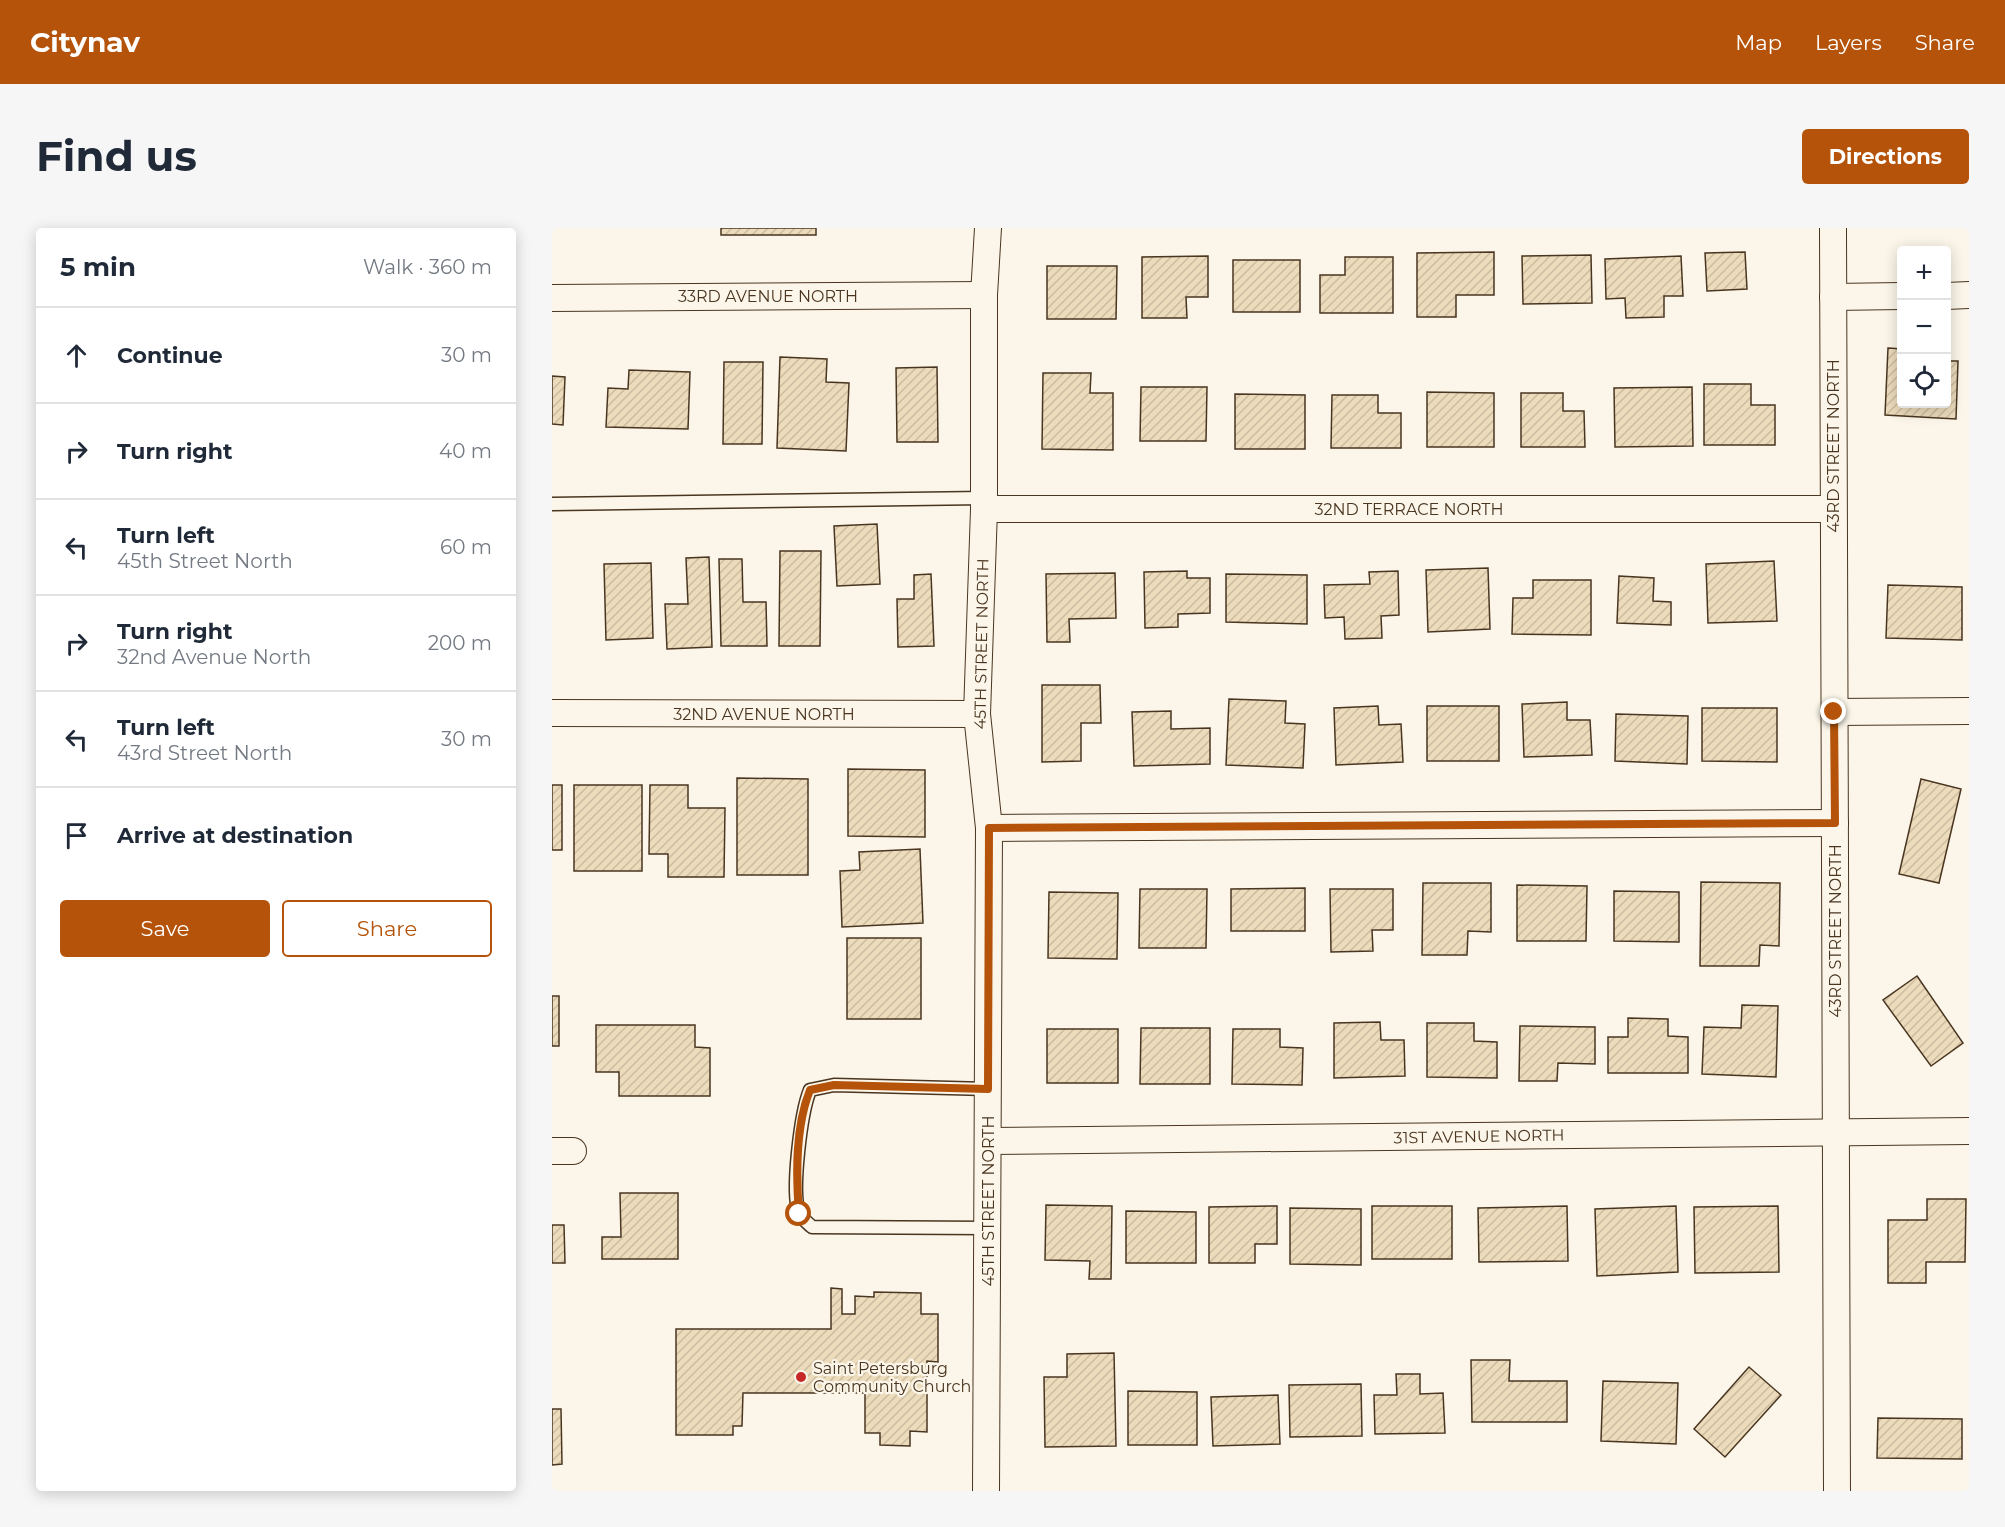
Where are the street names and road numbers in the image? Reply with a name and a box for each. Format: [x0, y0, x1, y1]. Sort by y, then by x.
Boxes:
street label: 33RD AVENUE NORTH [678, 287, 858, 306]
street label: 43RD STREET NORTH [1824, 359, 1843, 533]
street label: 32ND TERRACE NORTH [1314, 500, 1504, 519]
street label: 45TH STREET NORTH [971, 558, 992, 730]
street label: 32ND AVENUE NORTH [673, 705, 855, 724]
street label: 43RD STREET NORTH [1826, 844, 1845, 1018]
street label: 45TH STREET NORTH [979, 1115, 998, 1287]
street label: 31ST AVENUE NORTH [1393, 1126, 1565, 1147]

